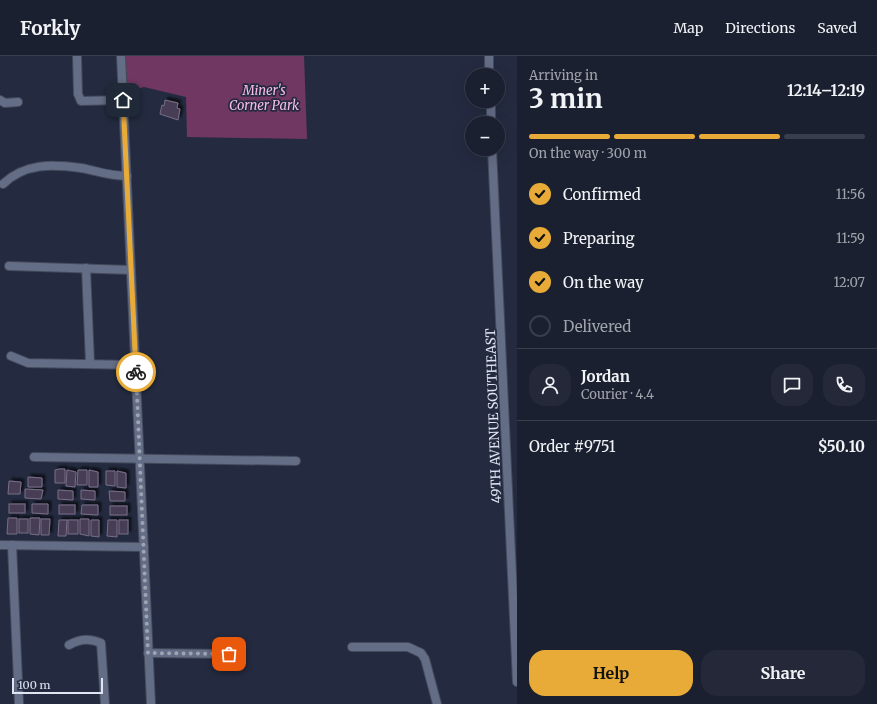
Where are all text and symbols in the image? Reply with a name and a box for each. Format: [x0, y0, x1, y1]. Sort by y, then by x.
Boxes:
text: Forkly [20, 16, 81, 40]
text: Map [673, 19, 703, 37]
text: Directions [725, 19, 795, 37]
text: Saved [817, 19, 857, 37]
text: Arriving in [529, 67, 598, 84]
map controls [465, 68, 505, 156]
button: + [465, 68, 505, 108]
text: 12:14–12:19 [787, 81, 865, 100]
park label: Miner's Corner Park [229, 82, 299, 114]
text: 3 min [529, 82, 603, 115]
pin [106, 83, 140, 117]
icon: home [112, 89, 134, 111]
button: − [465, 116, 505, 156]
text: On the way · 300 m [529, 145, 647, 162]
icon: check [529, 183, 551, 205]
text: Confirmed [563, 185, 641, 204]
text: 11:56 [836, 186, 865, 203]
icon: check [529, 227, 551, 249]
text: Preparing [563, 229, 635, 248]
text: 11:59 [836, 230, 865, 247]
icon: check [529, 271, 551, 293]
text: On the way [563, 273, 644, 292]
text: 12:07 [833, 274, 865, 291]
text: Delivered [563, 317, 631, 336]
street label: 49TH AVENUE SOUTHEAST [482, 328, 505, 504]
courier [116, 352, 156, 392]
icon: bike [125, 361, 147, 383]
button: person [529, 364, 571, 406]
button: chat [771, 364, 813, 406]
button: phone [823, 364, 865, 406]
text: Jordan [581, 367, 630, 386]
text: Courier · 4.4 [581, 386, 654, 403]
text: Order #9751 [529, 437, 616, 456]
text: $50.10 [818, 437, 865, 456]
pin [212, 637, 246, 671]
icon: bag [218, 643, 240, 665]
button: Help [529, 650, 693, 696]
button: Share [701, 650, 865, 696]
scale bar [12, 676, 103, 695]
text: 100 m [18, 678, 50, 692]

